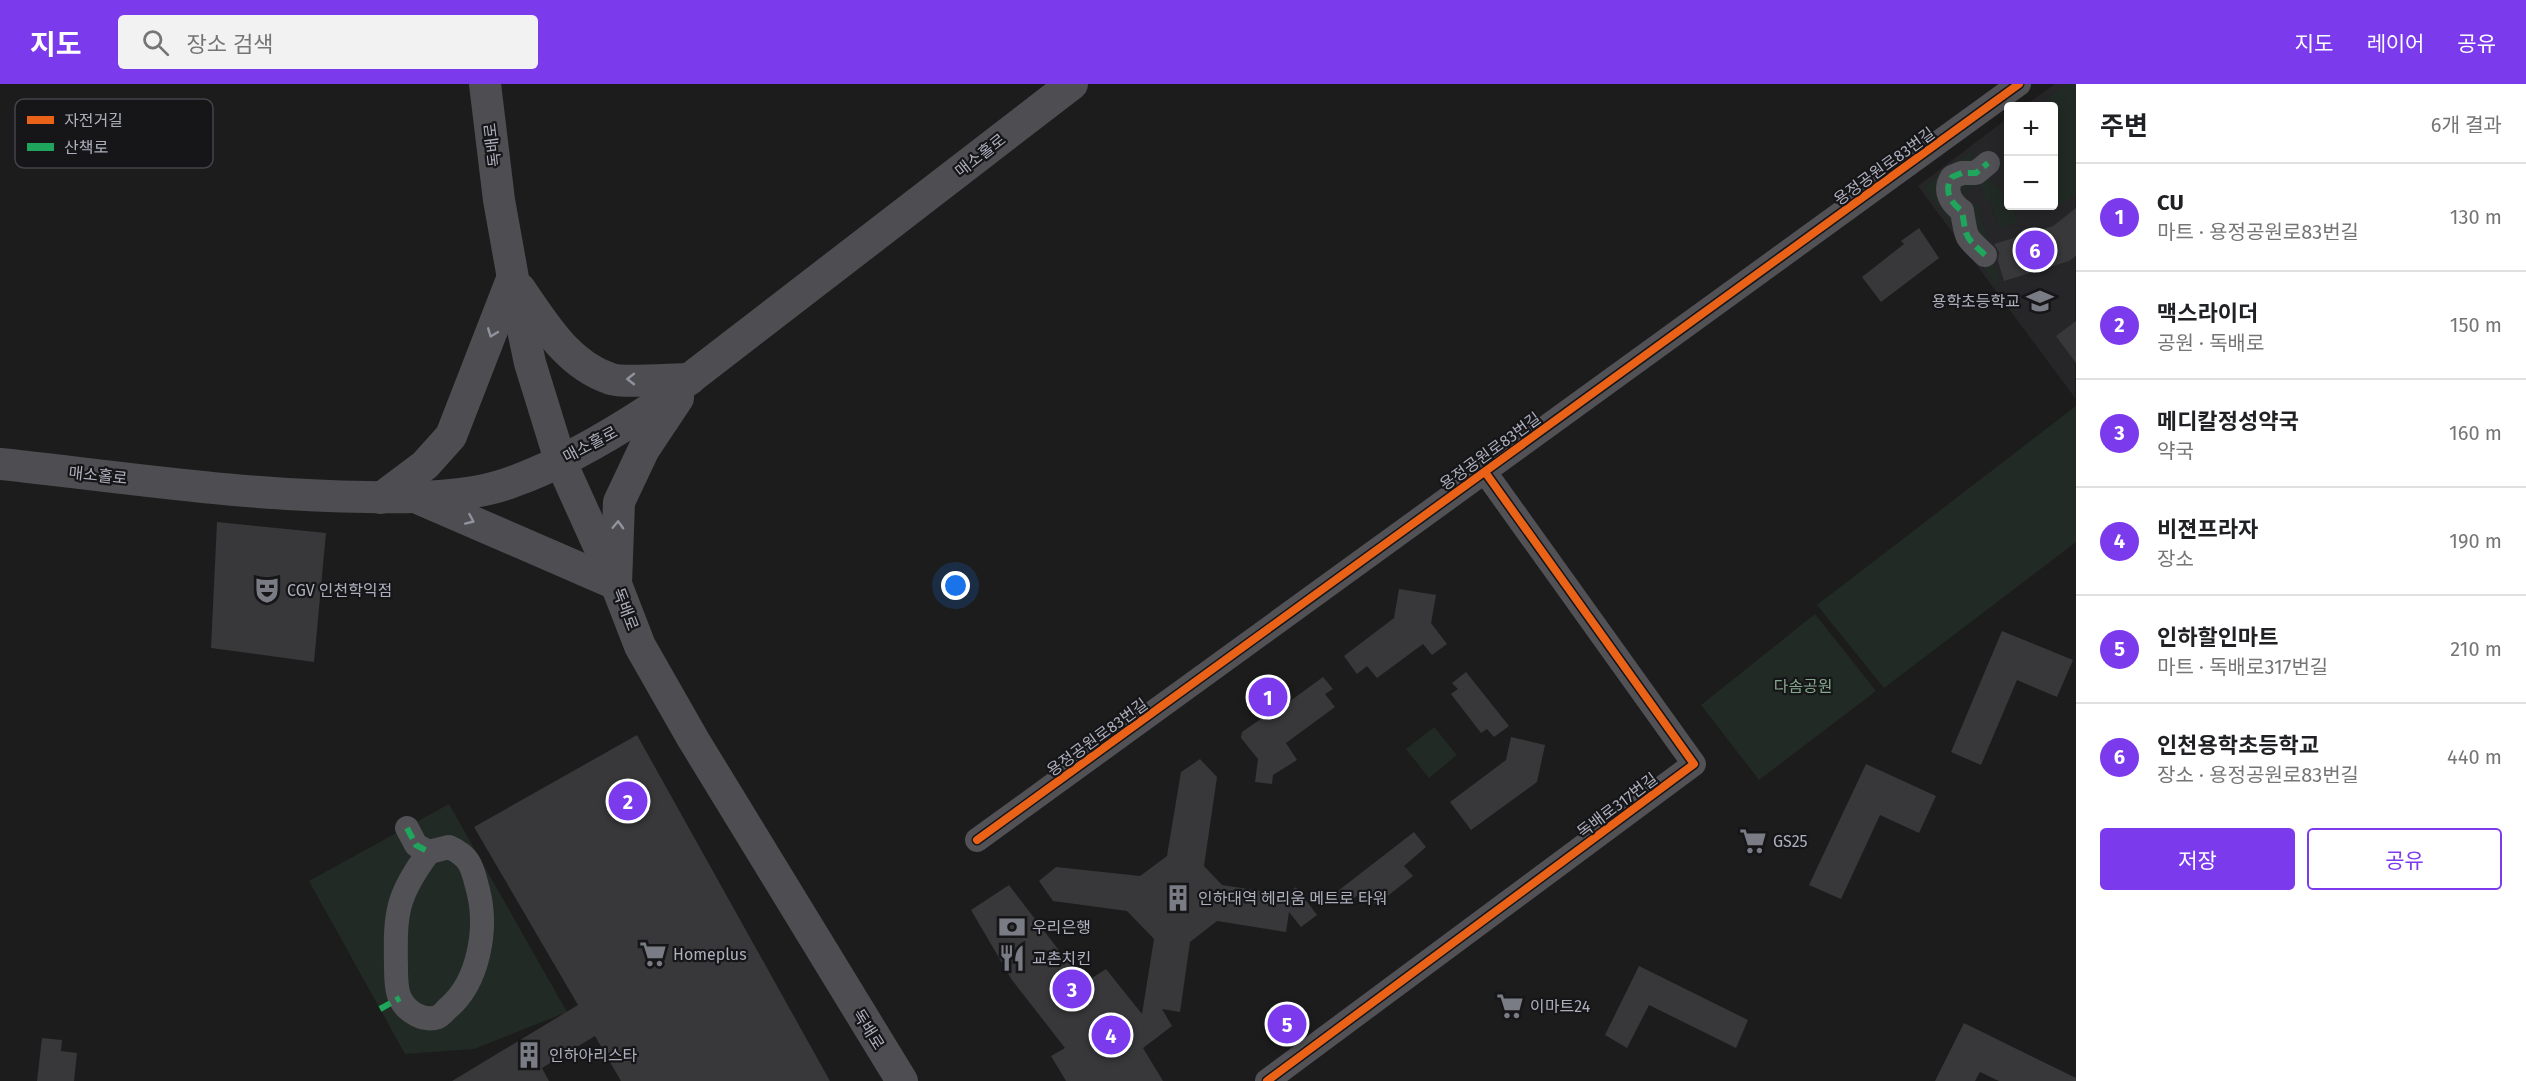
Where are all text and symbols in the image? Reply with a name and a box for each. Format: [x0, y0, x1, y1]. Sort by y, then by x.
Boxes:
search box [118, 15, 538, 69]
icon: search [139, 26, 172, 59]
text: 지도 [30, 28, 82, 61]
text: 장소 검색 [187, 31, 273, 58]
text: 지도 [2295, 31, 2333, 57]
text: 레이어 [2366, 31, 2424, 57]
text: 공유 [2457, 31, 2496, 57]
legend [15, 99, 213, 168]
map controls [2004, 102, 2058, 210]
button: + [2004, 102, 2058, 156]
text: 자전거길 [64, 111, 123, 130]
text: 주변 [2100, 111, 2148, 142]
text: 6개 결과 [2431, 113, 2502, 137]
street label: 독배로 [480, 122, 505, 168]
street label: 용정공원로83번길 [1830, 123, 1938, 209]
street label: 매소홀로 [951, 130, 1010, 181]
text: 산책로 [64, 138, 108, 157]
button: − [2004, 156, 2058, 210]
text: CU [2157, 189, 2184, 216]
text: 1 [2115, 205, 2124, 229]
text: 130 m [2450, 205, 2502, 229]
text: 마트 · 용정공원로83번길 [2157, 220, 2359, 244]
pin: 6 [2016, 228, 2054, 272]
school or university icon: 용학초등학교 [2025, 286, 2055, 316]
place label: 용학초등학교 [1932, 292, 2020, 311]
text: 맥스라이더 [2157, 300, 2258, 327]
text: 2 [2114, 313, 2125, 337]
text: 150 m [2450, 313, 2502, 337]
one-way arrow [487, 327, 499, 338]
text: 공원 · 독배로 [2157, 331, 2264, 355]
one-way arrow [627, 373, 636, 385]
street label: 용정공원로83번길 [1436, 408, 1544, 494]
text: 메디칼정성약국 [2157, 408, 2299, 435]
text: 3 [2114, 421, 2125, 445]
text: 160 m [2449, 421, 2502, 445]
street label: 매소홀로 [560, 422, 621, 467]
text: 약국 [2157, 439, 2194, 463]
street label: 매소홀로 [68, 463, 128, 488]
one-way arrow [464, 513, 475, 525]
text: 비젼프라자 [2157, 516, 2258, 543]
one-way arrow [612, 521, 625, 530]
text: 4 [2114, 529, 2125, 553]
text: 190 m [2449, 529, 2502, 553]
text: 장소 [2157, 547, 2194, 571]
your location [941, 571, 970, 600]
theatre icon: CGV 인천학익점 [252, 575, 282, 605]
place label: CGV 인천학익점 [287, 581, 392, 600]
street label: 독배로 [609, 585, 642, 633]
text: 인하할인마트 [2157, 624, 2278, 651]
text: 5 [2114, 637, 2125, 661]
text: 210 m [2450, 637, 2502, 661]
text: 마트 · 독배로317번길 [2157, 655, 2328, 679]
pin: 1 [1248, 674, 1288, 720]
park label: 다솜공원 [1774, 677, 1832, 696]
street label: 용정공원로83번길 [1043, 694, 1151, 780]
text: 인천용학초등학교 [2157, 732, 2319, 759]
text: 6 [2114, 745, 2125, 769]
text: 440 m [2447, 745, 2502, 769]
text: 장소 · 용정공원로83번길 [2157, 763, 2359, 787]
street label: 독배로317번길 [1574, 769, 1661, 842]
pin: 2 [608, 778, 648, 824]
supermarket icon: GS25 [1738, 826, 1768, 856]
button: 저장 [2100, 828, 2295, 890]
button: 공유 [2307, 828, 2502, 890]
place label: GS25 [1773, 832, 1808, 851]
building icon: 인하대역 헤리움 메트로 타워 [1163, 883, 1193, 913]
place label: 인하대역 헤리움 메트로 타워 [1198, 889, 1387, 908]
bank icon: 우리은행 [997, 912, 1027, 942]
place label: 우리은행 [1032, 918, 1091, 937]
supermarket icon: Homeplus [638, 939, 668, 969]
restaurant icon: 교촌치킨 [997, 943, 1027, 973]
place label: Homeplus [673, 945, 747, 964]
place label: 교촌치킨 [1032, 949, 1091, 968]
pin: 3 [1052, 966, 1092, 1012]
supermarket icon: 이마트24 [1495, 991, 1525, 1021]
place label: 이마트24 [1530, 997, 1591, 1016]
pin: 5 [1268, 1002, 1306, 1046]
street label: 독배로 [849, 1006, 888, 1053]
pin: 4 [1092, 1012, 1130, 1058]
building icon: 인하아리스타 [514, 1040, 544, 1070]
place label: 인하아리스타 [549, 1046, 638, 1065]

